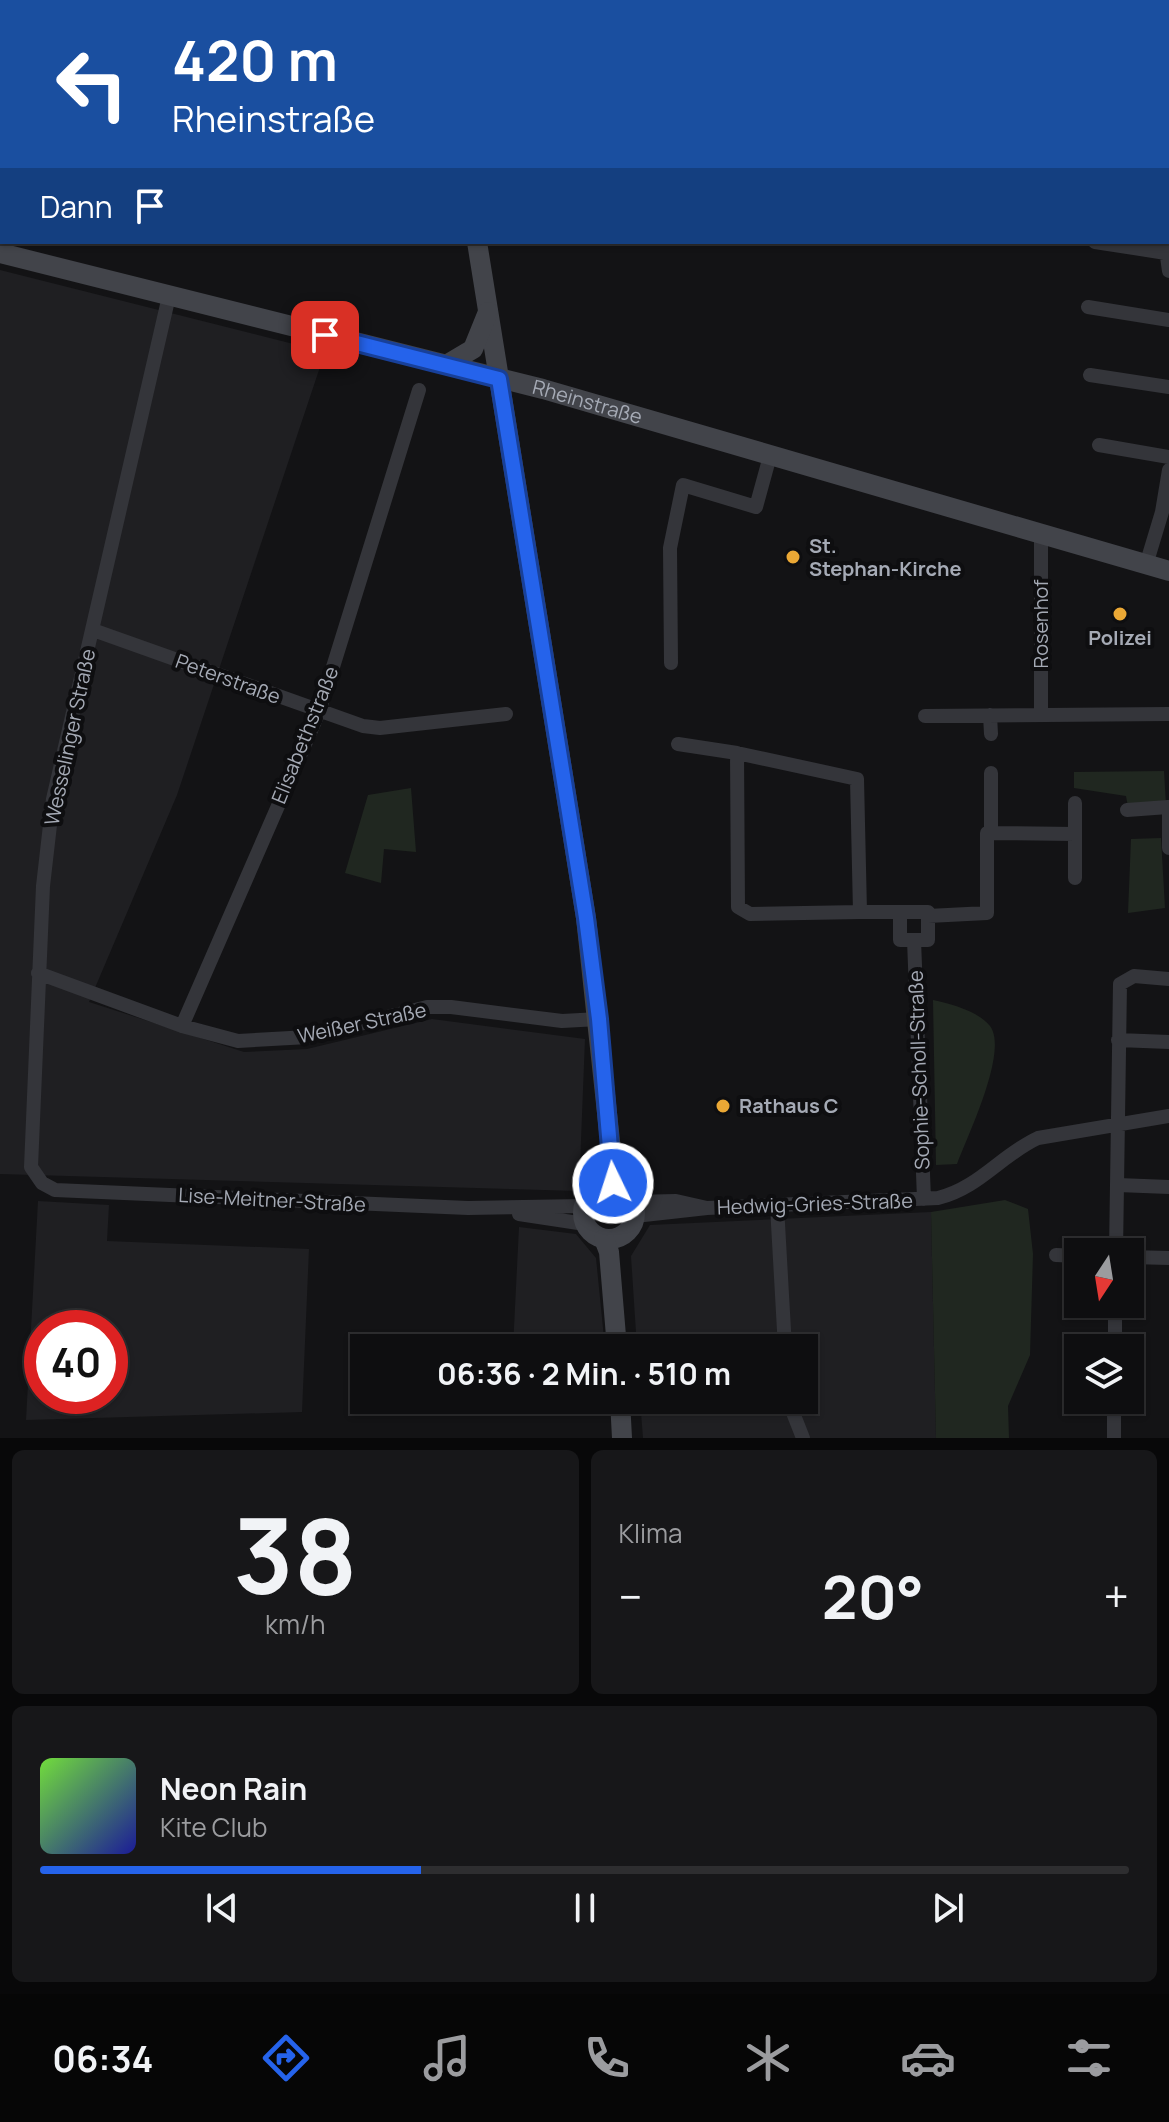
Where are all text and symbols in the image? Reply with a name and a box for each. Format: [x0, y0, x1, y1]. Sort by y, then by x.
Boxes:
text: 420 m [172, 21, 338, 98]
icon: left [40, 32, 144, 136]
text: Rheinstraße [172, 94, 375, 143]
icon: arrive [128, 184, 172, 228]
text: Dann [40, 186, 112, 227]
pin [291, 301, 359, 369]
icon: arrive [303, 313, 347, 357]
street label: Rheinstraße [530, 373, 646, 430]
place label: St. Stephan-Kirche [809, 532, 962, 582]
marker: St. Stephan-Kirche [784, 548, 802, 566]
street label: Rosenhof [1027, 580, 1054, 668]
marker: Polizei [1111, 605, 1129, 623]
place label: Polizei [1088, 624, 1152, 651]
street label: Wesselinger Straße [38, 646, 101, 828]
street label: Peterstraße [172, 647, 284, 710]
street label: Elisabethstraße [265, 662, 344, 807]
street label: Sophie-Scholl-Straße [902, 970, 935, 1170]
street label: Weißer Straße [295, 996, 429, 1049]
place label: Rathaus C [739, 1092, 839, 1119]
marker: Rathaus C [714, 1097, 732, 1115]
position arrow [571, 1141, 655, 1225]
street label: Lise-Meitner-Straße [178, 1181, 366, 1218]
street label: Hedwig-Gries-Straße [717, 1187, 913, 1220]
north arrow [1064, 1238, 1144, 1318]
map controls [1064, 1238, 1144, 1414]
speed limit sign: 40 [24, 1310, 128, 1414]
button: layers [1064, 1334, 1144, 1414]
text: 06:36 · 2 Min. · 510 m [437, 1353, 731, 1394]
text: 38 [233, 1483, 357, 1625]
text: Klima [619, 1515, 683, 1551]
text: 20° [822, 1555, 924, 1637]
text: − [619, 1566, 642, 1626]
text: + [1104, 1566, 1129, 1626]
text: km/h [265, 1606, 325, 1642]
text: Neon Rain [160, 1768, 307, 1809]
text: Kite Club [160, 1809, 267, 1845]
icon: previous [200, 1886, 244, 1930]
icon: pause [563, 1886, 607, 1930]
icon: next [926, 1886, 970, 1930]
icon: directions [258, 2030, 314, 2086]
icon: music [419, 2030, 475, 2086]
icon: phone [579, 2030, 635, 2086]
icon: climate [740, 2030, 796, 2086]
icon: car [900, 2030, 956, 2086]
icon: filters [1061, 2030, 1117, 2086]
text: 06:34 [52, 2034, 154, 2083]

